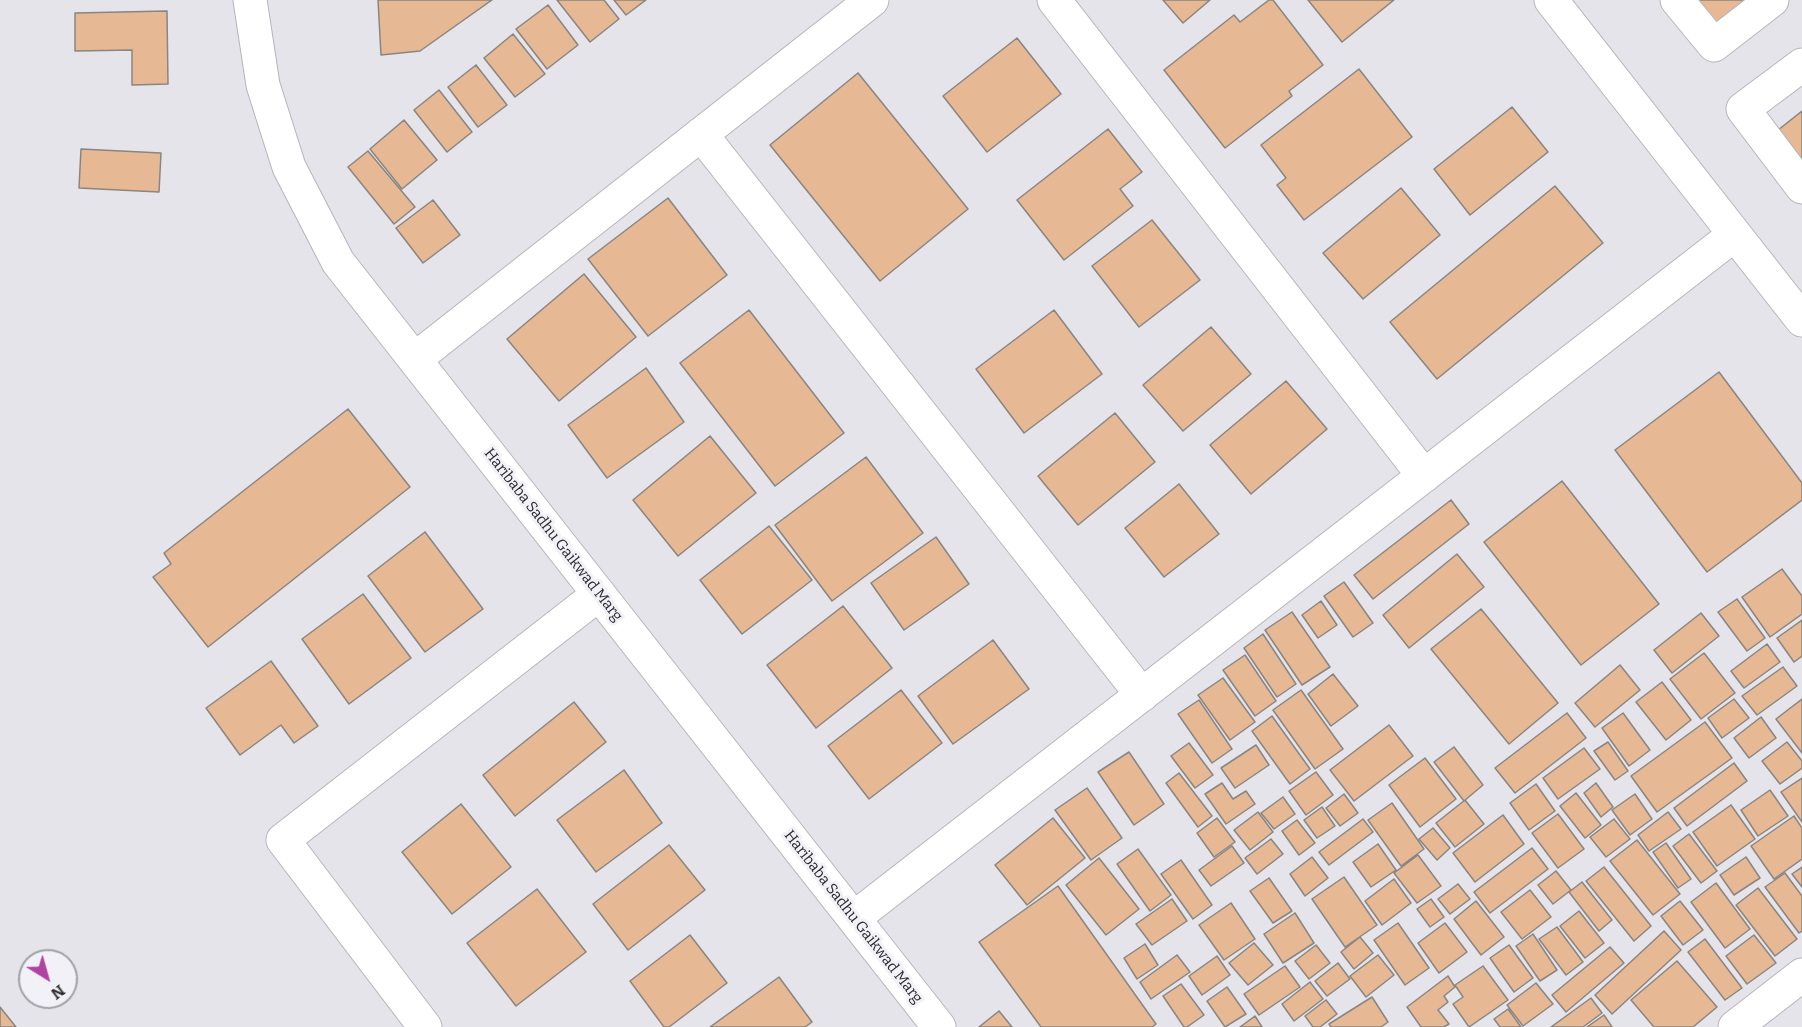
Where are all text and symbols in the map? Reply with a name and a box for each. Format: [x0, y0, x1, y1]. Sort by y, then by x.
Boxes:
street label: Haribaba Sadhu Gaikwad Marg [480, 445, 626, 625]
street label: Haribaba Sadhu Gaikwad Marg [780, 827, 926, 1007]
north arrow [18, 949, 78, 1009]
text: N [47, 981, 69, 1003]

